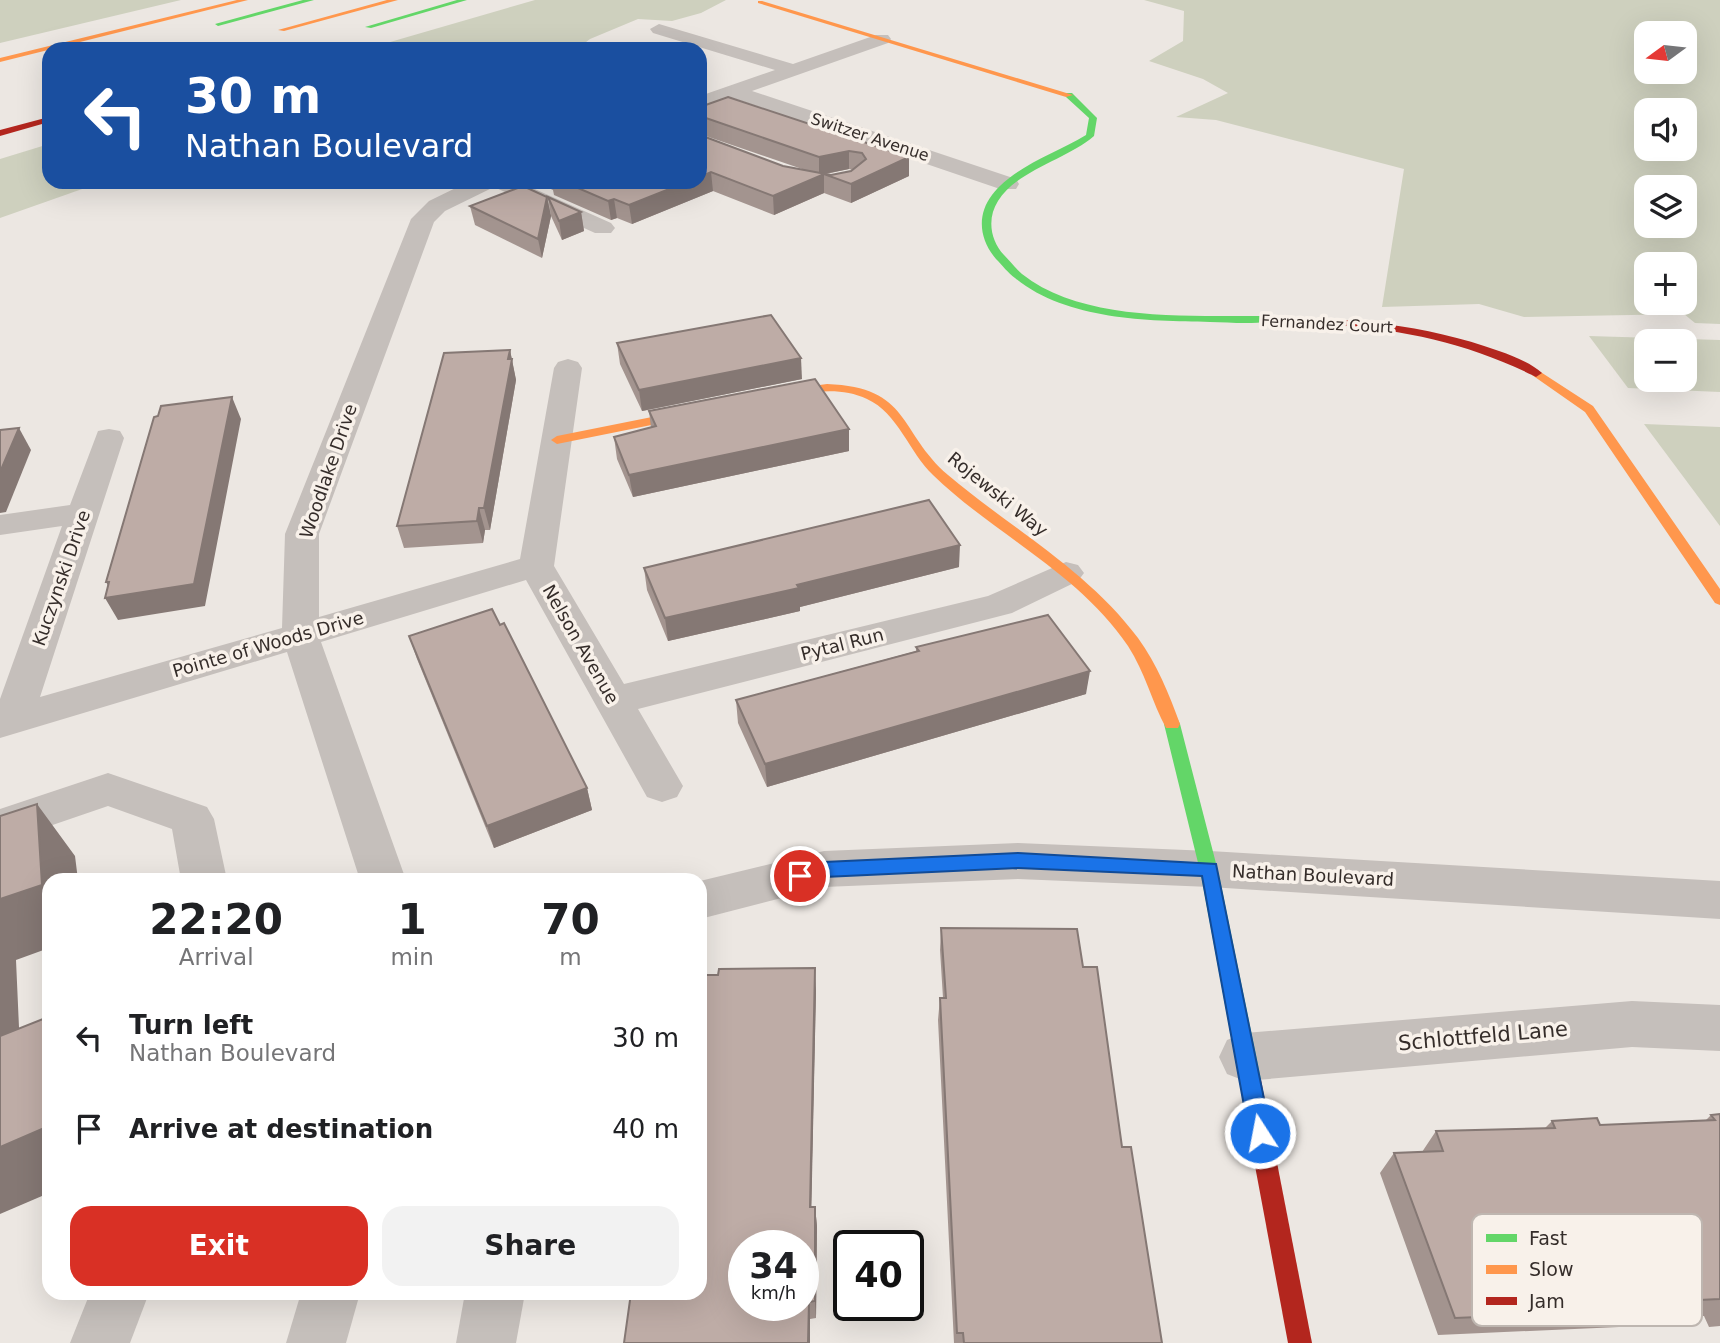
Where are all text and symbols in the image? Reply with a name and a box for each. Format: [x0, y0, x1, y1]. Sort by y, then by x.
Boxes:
north arrow [1634, 21, 1698, 84]
map controls [1634, 21, 1697, 392]
text: 30 m [185, 68, 321, 125]
icon: left [70, 70, 161, 161]
button: sound [1634, 98, 1697, 161]
street label: Switzer Avenue [808, 109, 932, 165]
text: Nathan Boulevard [185, 127, 473, 165]
button: layers [1634, 175, 1697, 238]
button: + [1634, 252, 1697, 315]
street label: Fernandez Court [1261, 311, 1393, 337]
button: − [1634, 329, 1697, 392]
street label: Woodlake Drive [295, 401, 361, 541]
street label: Rojewski Way [944, 447, 1052, 541]
street label: Kuczynski Drive [28, 507, 94, 649]
street label: Nelson Avenue [538, 581, 624, 707]
street label: Pointe of Woods Drive [170, 607, 366, 681]
street label: Pytal Run [798, 624, 886, 664]
pin [770, 846, 830, 906]
icon: arrive [781, 857, 819, 895]
street label: Nathan Boulevard [1231, 860, 1395, 890]
text: 22:20 [149, 895, 283, 944]
text: 1 [397, 895, 427, 944]
text: 70 [541, 895, 600, 944]
text: Arrival [179, 944, 254, 970]
text: min [390, 944, 434, 970]
text: m [559, 944, 582, 970]
text: Turn left [129, 1010, 253, 1040]
street label: Schlottfeld Lane [1397, 1017, 1569, 1055]
icon: left [70, 1019, 108, 1057]
text: 30 m [612, 1023, 679, 1053]
text: Nathan Boulevard [129, 1040, 336, 1066]
position arrow [1223, 1096, 1297, 1170]
icon: arrive [70, 1110, 108, 1148]
text: Arrive at destination [129, 1114, 433, 1144]
text: 40 m [612, 1114, 679, 1144]
button: Exit [70, 1206, 368, 1286]
button: Share [382, 1206, 679, 1286]
legend [1472, 1214, 1702, 1326]
text: Fast [1529, 1227, 1567, 1249]
speed limit sign: 40 [833, 1230, 924, 1321]
text: 34 [749, 1246, 798, 1286]
text: Slow [1529, 1258, 1574, 1280]
text: km/h [751, 1282, 796, 1303]
text: Jam [1528, 1290, 1565, 1312]

